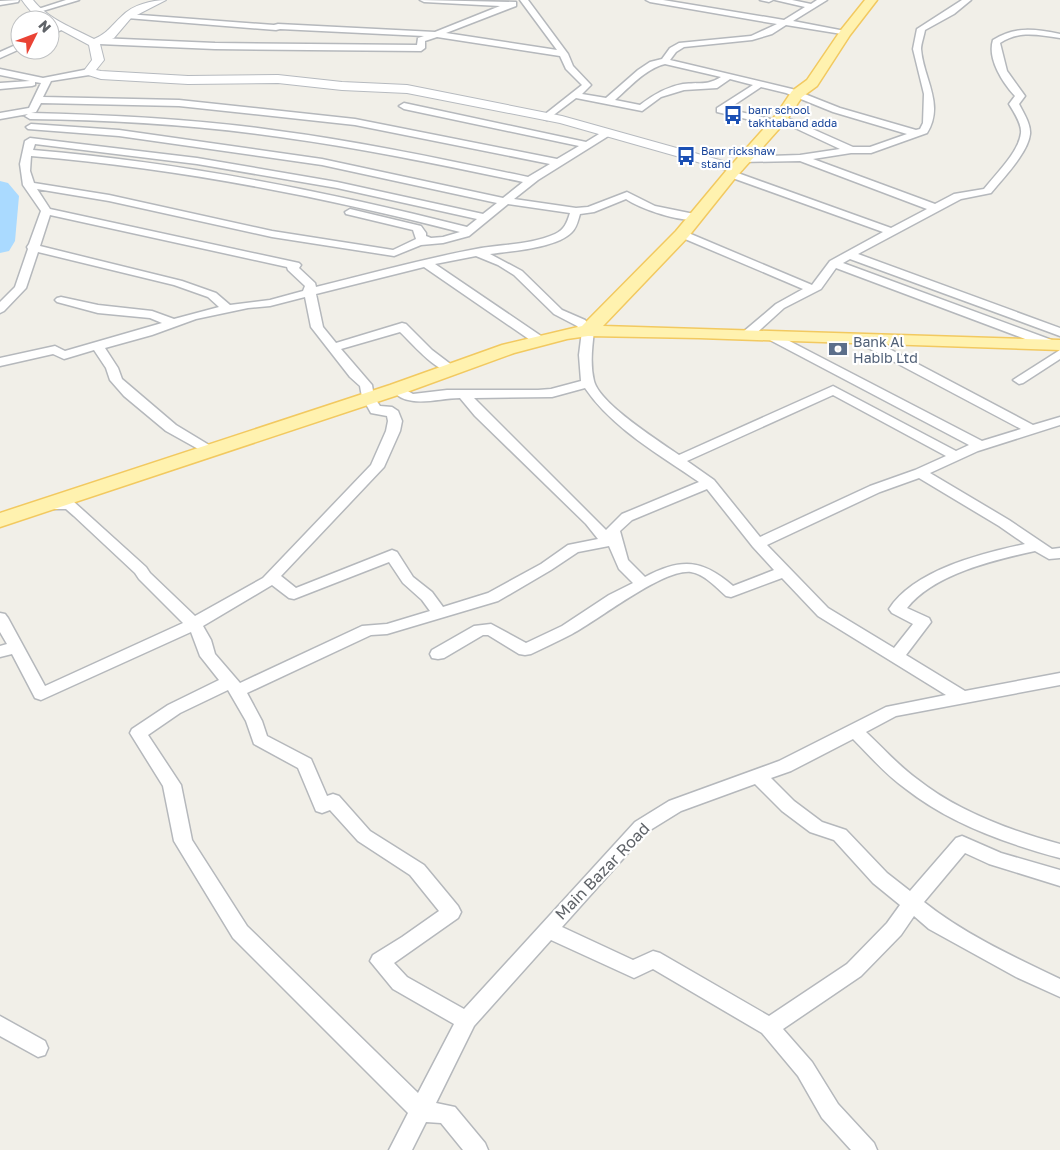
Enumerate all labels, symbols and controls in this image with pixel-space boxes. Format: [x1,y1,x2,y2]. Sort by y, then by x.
north arrow [10,10,60,60]
text: N [35,16,55,36]
place label: banr school takhtaband adda [748,103,837,129]
bus stop icon: banr school takhtaband adda [722,104,744,126]
place label: Banr rickshaw stand [701,144,776,170]
bus stop icon: Banr rickshaw stand [675,145,697,167]
place label: Bank Al Habib Ltd [853,333,918,366]
bank icon: Bank Al Habib Ltd [827,338,849,360]
street label: Main Bazar Road [551,818,653,924]

